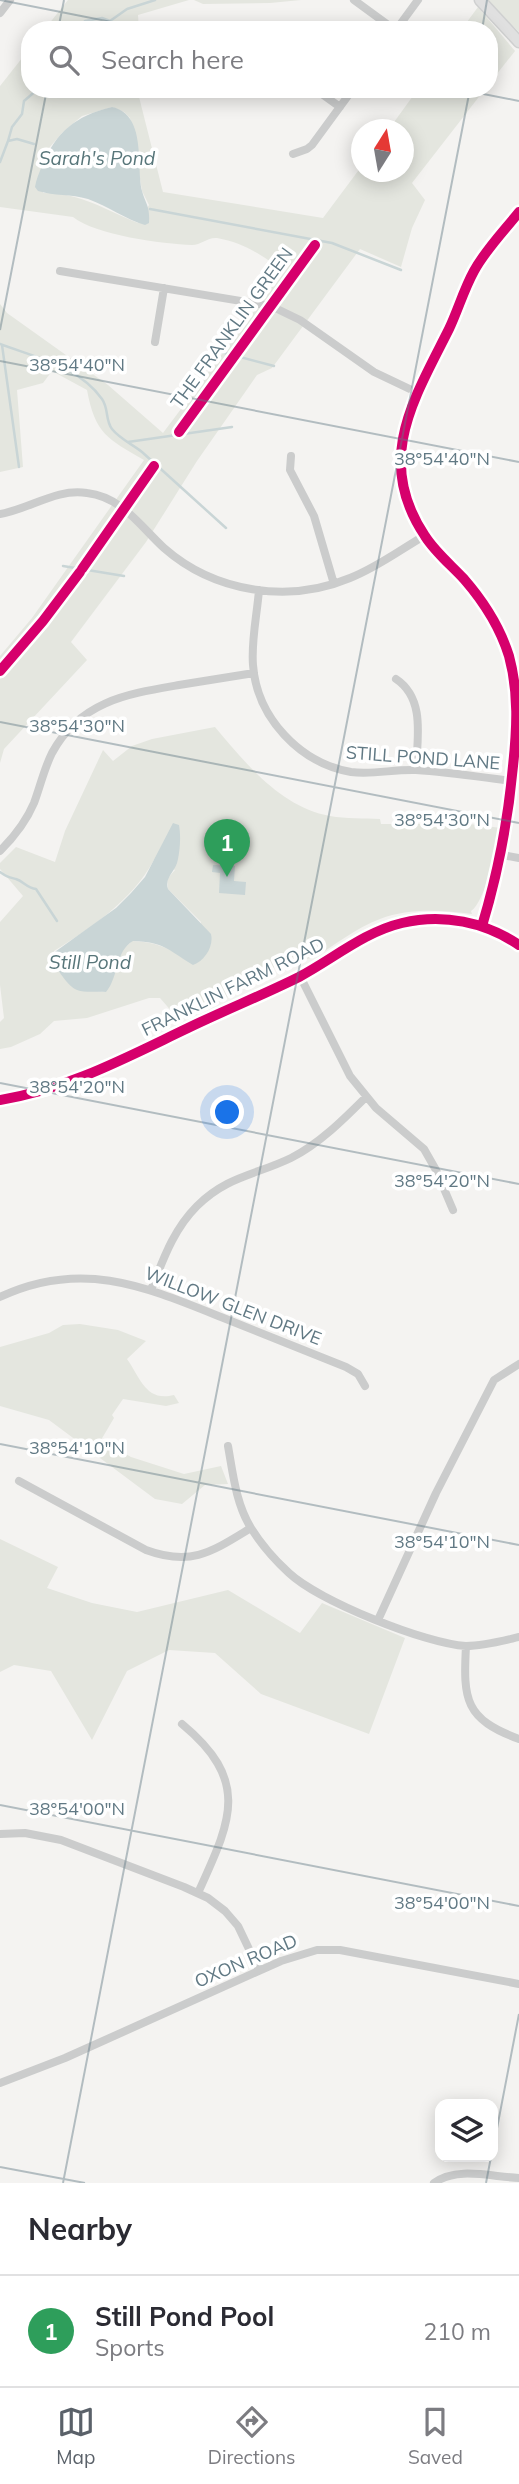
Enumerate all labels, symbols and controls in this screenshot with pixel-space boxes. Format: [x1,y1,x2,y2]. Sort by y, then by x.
search box [21,21,498,98]
icon: search [45,41,83,79]
text: Search here [101,43,244,76]
north arrow [351,119,414,182]
water label: Sarah's Pond [39,146,156,170]
street label: THE FRANKLIN GREEN [165,243,298,413]
text: 38°54'40"N [29,353,125,376]
text: 38°54'40"N [394,447,490,470]
text: 38°54'30"N [29,714,125,737]
street label: STILL POND LANE [345,741,501,774]
text: 38°54'30"N [394,808,490,831]
pin: 1 [204,819,250,877]
street label: FRANKLIN FARM ROAD [138,932,328,1041]
water label: Still Pond [49,950,132,974]
text: 38°54'20"N [29,1075,125,1098]
your location [210,1095,244,1129]
text: 38°54'20"N [394,1169,490,1192]
street label: WILLOW GLEN DRIVE [142,1261,325,1350]
text: 38°54'10"N [29,1436,125,1459]
text: 38°54'10"N [394,1530,490,1553]
text: 38°54'00"N [29,1797,125,1820]
text: 38°54'00"N [394,1891,490,1914]
street label: OXON ROAD [191,1929,301,1993]
map controls [435,2099,498,2162]
button: layers [435,2099,498,2162]
text: Nearby [28,2210,132,2248]
text: Still Pond Pool [95,2300,274,2333]
text: 1 [44,2317,58,2346]
text: 210 m [423,2317,491,2346]
text: Sports [95,2333,165,2362]
tab: Map [56,2403,95,2469]
tab: Directions [208,2403,296,2469]
tab: Saved [408,2403,463,2469]

